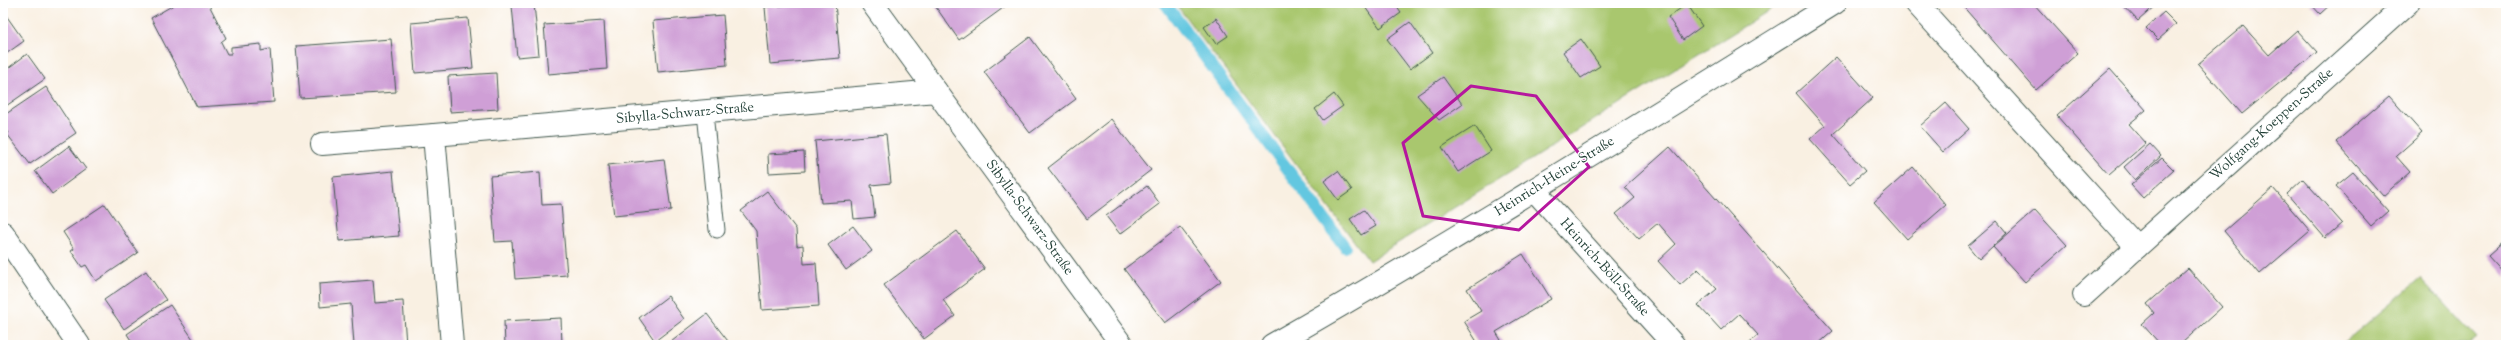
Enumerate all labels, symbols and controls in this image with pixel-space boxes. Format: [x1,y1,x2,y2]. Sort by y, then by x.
street label: Wolfgang-Koeppen-Straße [2206,64,2338,186]
street label: Sibylla-Schwarz-Straße [615,98,755,130]
street label: Heinrich-Heine-Straße [1491,132,1619,222]
street label: Sibylla-Schwarz-Straße [980,156,1078,280]
street label: Heinrich-Böll-Straße [1555,215,1653,321]

